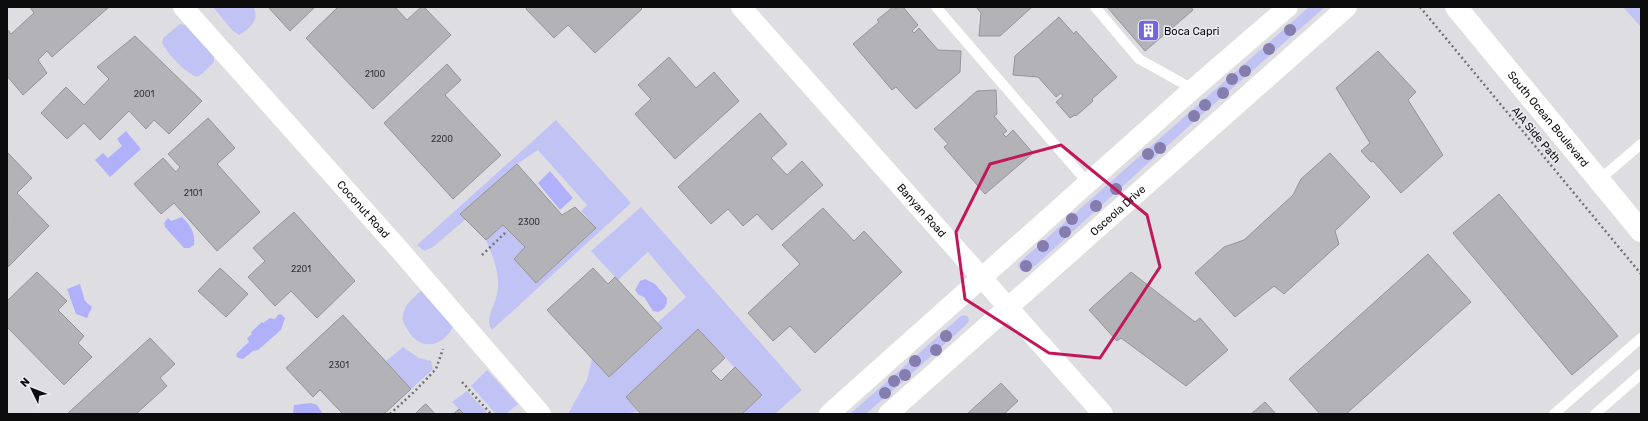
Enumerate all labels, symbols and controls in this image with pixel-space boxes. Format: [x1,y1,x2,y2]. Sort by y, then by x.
building icon: Boca Capri [1135,18,1161,44]
place label: Boca Capri [1164,25,1219,38]
street label: South Ocean Boulevard [1505,68,1592,169]
house number: 2100 [365,69,386,79]
house number: 2001 [134,89,154,99]
street label: AIA Side Path [1509,104,1563,166]
house number: 2200 [431,134,453,144]
street label: Coconut Road [334,178,392,241]
street label: Banyan Road [895,181,949,240]
street label: Osceola Drive [1087,182,1148,238]
house number: 2101 [184,188,202,198]
house number: 2300 [518,217,540,227]
house number: 2201 [291,264,311,274]
house number: 2301 [329,360,349,370]
north arrow [12,369,52,409]
text: N [18,375,33,390]

